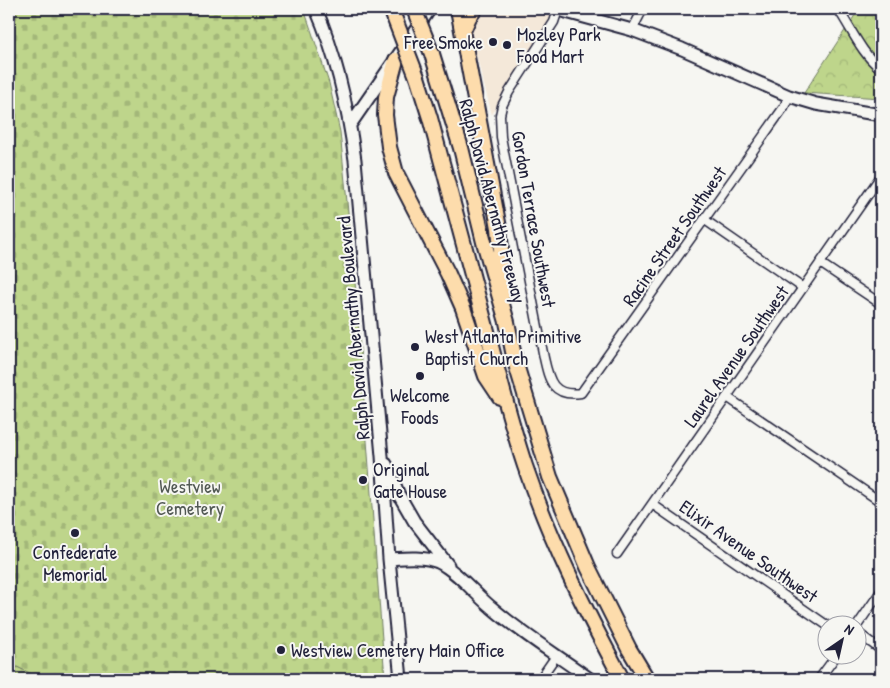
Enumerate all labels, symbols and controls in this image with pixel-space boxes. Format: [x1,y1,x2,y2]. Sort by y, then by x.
place label: Mozley Park Food Mart [516,21,601,69]
place label: Free Smoke [403,29,483,55]
marker: Free Smoke [487,36,499,48]
marker: Mozley Park Food Mart [501,39,513,51]
street label: Ralph David Abernathy Freeway [453,96,533,306]
street label: Gordon Terrace Southwest [506,129,562,310]
street label: Racine Street Southwest [616,160,732,311]
street label: Ralph David Abernathy Boulevard [330,215,376,441]
street label: Laurel Avenue Southwest [677,279,795,432]
place label: West Atlanta Primitive Baptist Church [425,323,582,371]
marker: West Atlanta Primitive Baptist Church [409,341,421,353]
marker: Welcome Foods [414,370,426,382]
place label: Welcome Foods [390,382,450,430]
place label: Original Gate House [373,456,448,504]
park label: Westview Cemetery [156,473,224,521]
marker: Original Gate House [357,474,369,486]
street label: Elixir Avenue Southwest [675,493,824,609]
marker: Confederate Memorial [69,527,81,539]
place label: Confederate Memorial [33,539,118,587]
north arrow [818,616,868,666]
text: N [841,619,858,639]
place label: Westview Cemetery Main Office [291,637,505,663]
marker: Westview Cemetery Main Office [275,644,287,656]

